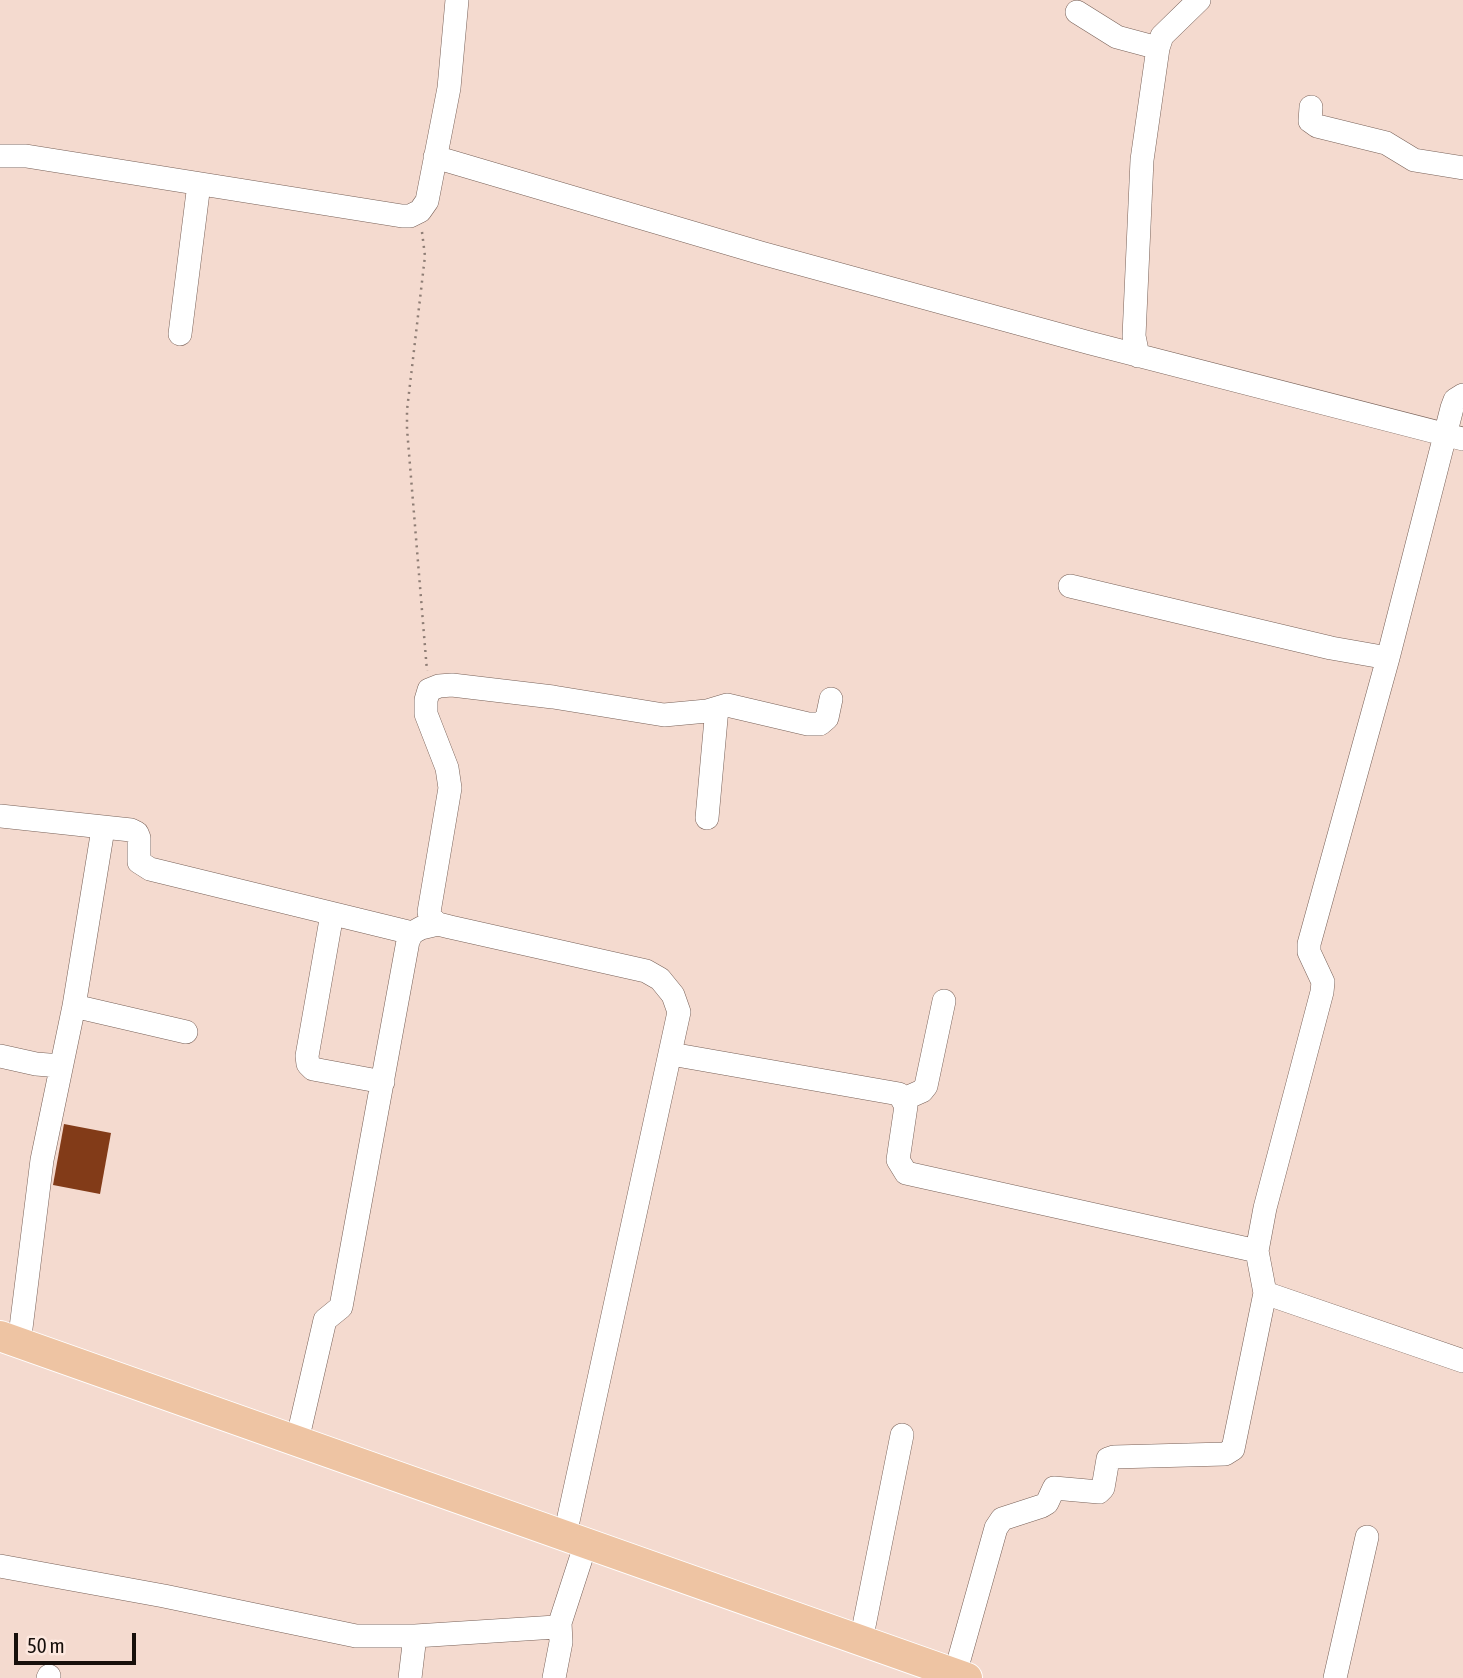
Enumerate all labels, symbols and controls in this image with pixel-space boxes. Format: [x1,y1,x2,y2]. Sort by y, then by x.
scale bar [18,1618,140,1662]
text: 50 m [27,1633,65,1657]

